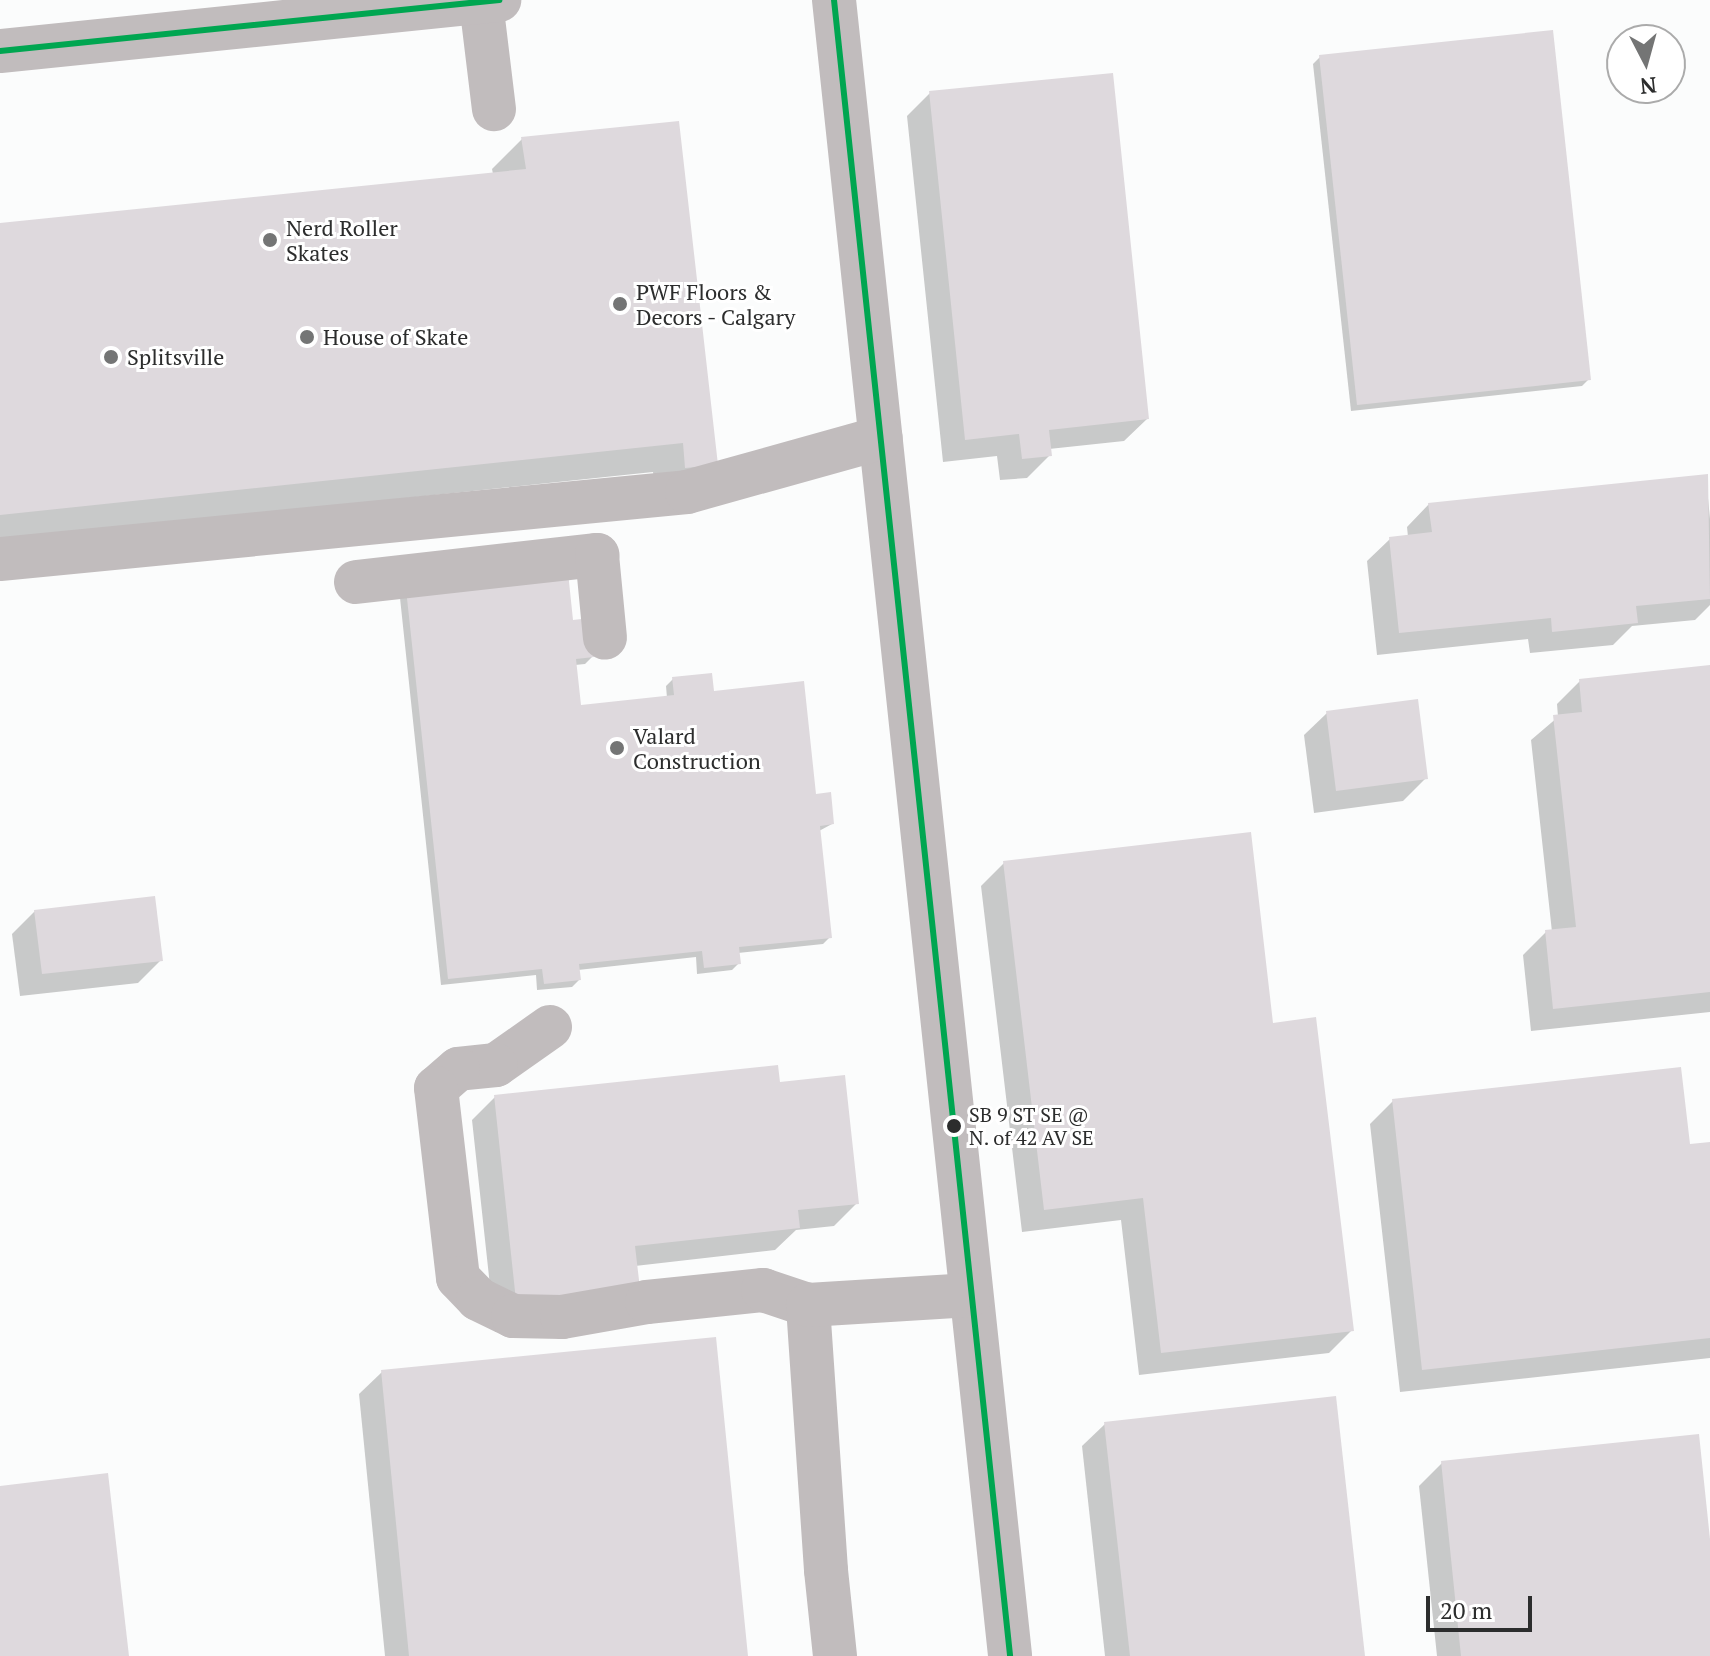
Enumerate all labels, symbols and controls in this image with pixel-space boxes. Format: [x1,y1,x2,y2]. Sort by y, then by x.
north arrow [1606,24,1686,104]
text: N [1639,71,1658,102]
place label: Nerd Roller Skates [286,214,398,266]
marker: Nerd Roller Skates [261,231,279,249]
place label: PWF Floors & Decors - Calgary [636,278,797,330]
marker: PWF Floors & Decors - Calgary [611,295,629,313]
place label: House of Skate [323,324,468,350]
marker: House of Skate [298,328,316,346]
place label: Splitsville [127,344,224,370]
marker: Splitsville [102,348,120,366]
place label: Valard Construction [633,722,761,774]
marker: Valard Construction [608,739,626,757]
place label: SB 9 ST SE @ N. of 42 AV SE [969,1102,1096,1149]
marker: SB 9 ST SE @ N. of 42 AV SE [946,1118,962,1134]
scale bar [1430,1580,1536,1630]
text: 20 m [1440,1594,1492,1626]

